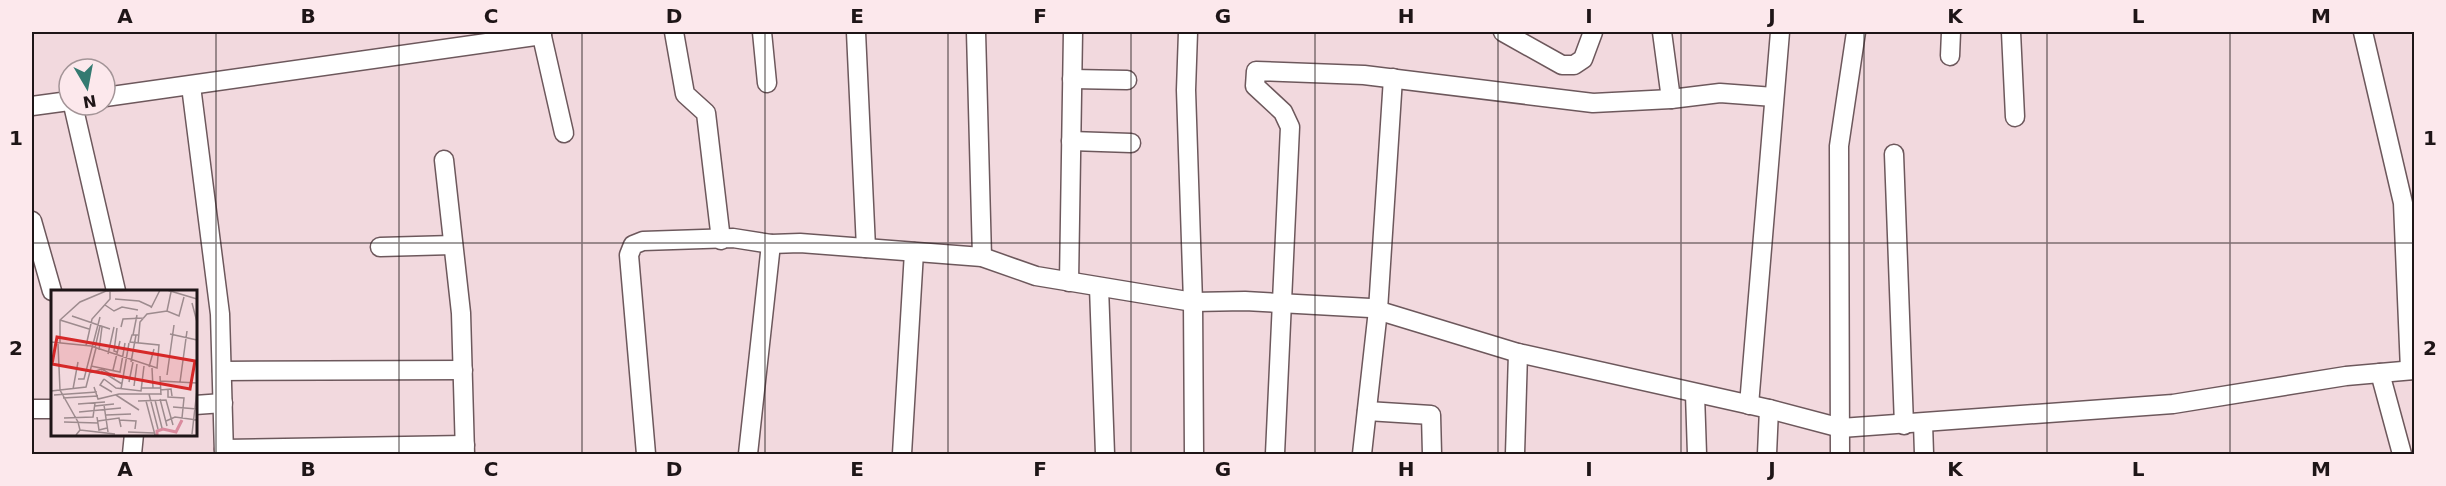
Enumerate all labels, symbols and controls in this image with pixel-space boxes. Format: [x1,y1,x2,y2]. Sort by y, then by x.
text: A [117,4,133,28]
text: B [300,4,316,28]
text: C [484,4,498,28]
text: D [666,4,682,28]
text: E [850,4,864,28]
text: F [1033,4,1047,28]
text: G [1215,4,1231,28]
text: H [1398,4,1414,28]
text: I [1585,4,1593,28]
text: J [1766,4,1776,28]
text: K [1947,4,1964,28]
text: L [2132,4,2145,28]
text: M [2311,4,2331,28]
north arrow [57,57,117,117]
text: N [81,91,98,112]
text: 1 [9,126,23,150]
text: 1 [2423,126,2437,150]
inset map [51,290,196,435]
text: 2 [9,336,23,360]
text: 2 [2423,336,2437,360]
text: A [117,457,133,481]
text: B [300,457,316,481]
text: C [484,457,498,481]
text: D [666,457,682,481]
text: E [850,457,864,481]
text: F [1033,457,1047,481]
text: G [1215,457,1231,481]
text: H [1398,457,1414,481]
text: I [1585,457,1593,481]
text: J [1766,457,1776,481]
text: K [1947,457,1964,481]
text: L [2132,457,2145,481]
text: M [2311,457,2331,481]

